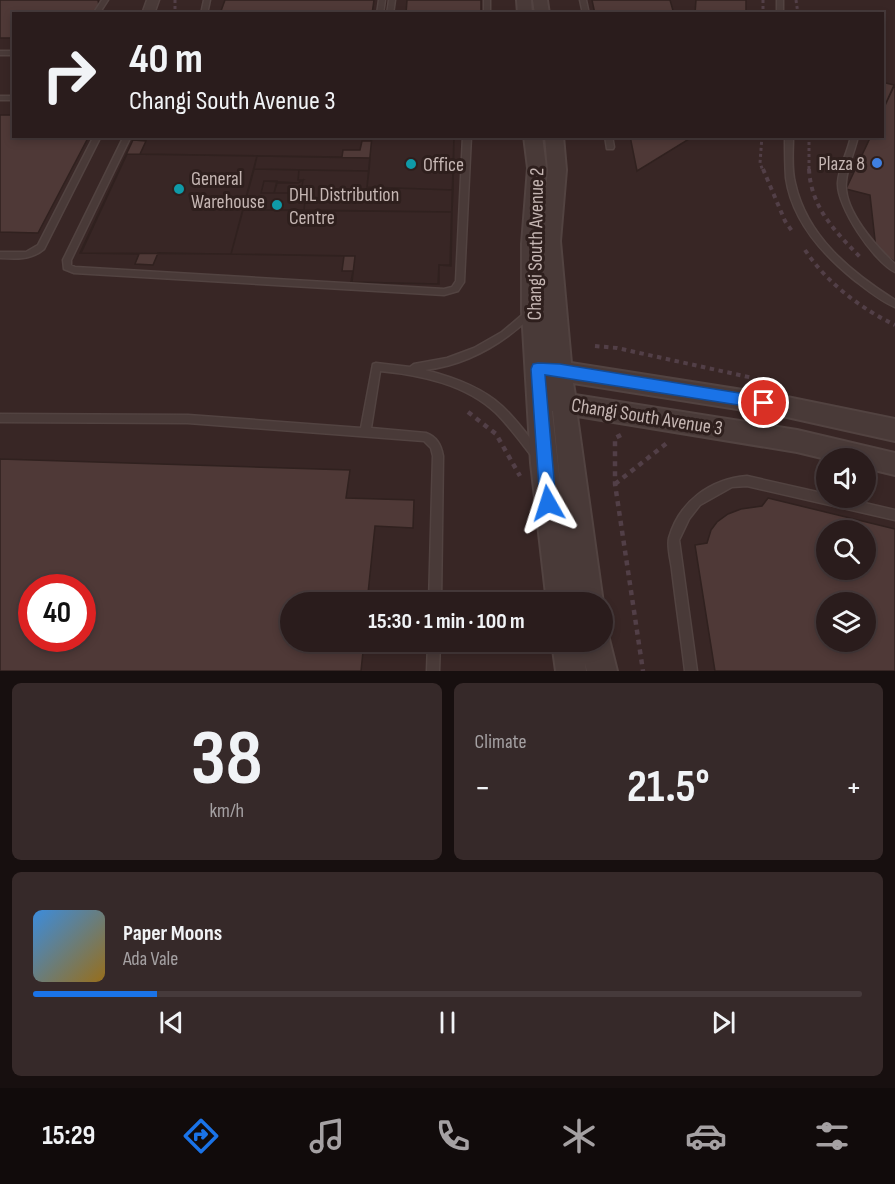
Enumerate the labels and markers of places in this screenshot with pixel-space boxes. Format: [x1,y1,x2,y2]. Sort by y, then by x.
place label: Plaza 8 [818,152,865,176]
place label: Office [423,153,464,177]
marker: Plaza 8 [870,156,884,170]
marker: Office [404,157,418,171]
place label: General Warehouse [191,167,265,214]
marker: General Warehouse [172,182,186,196]
place label: DHL Distribution Centre [289,183,399,230]
marker: DHL Distribution Centre [270,198,284,212]
pin [738,377,789,428]

